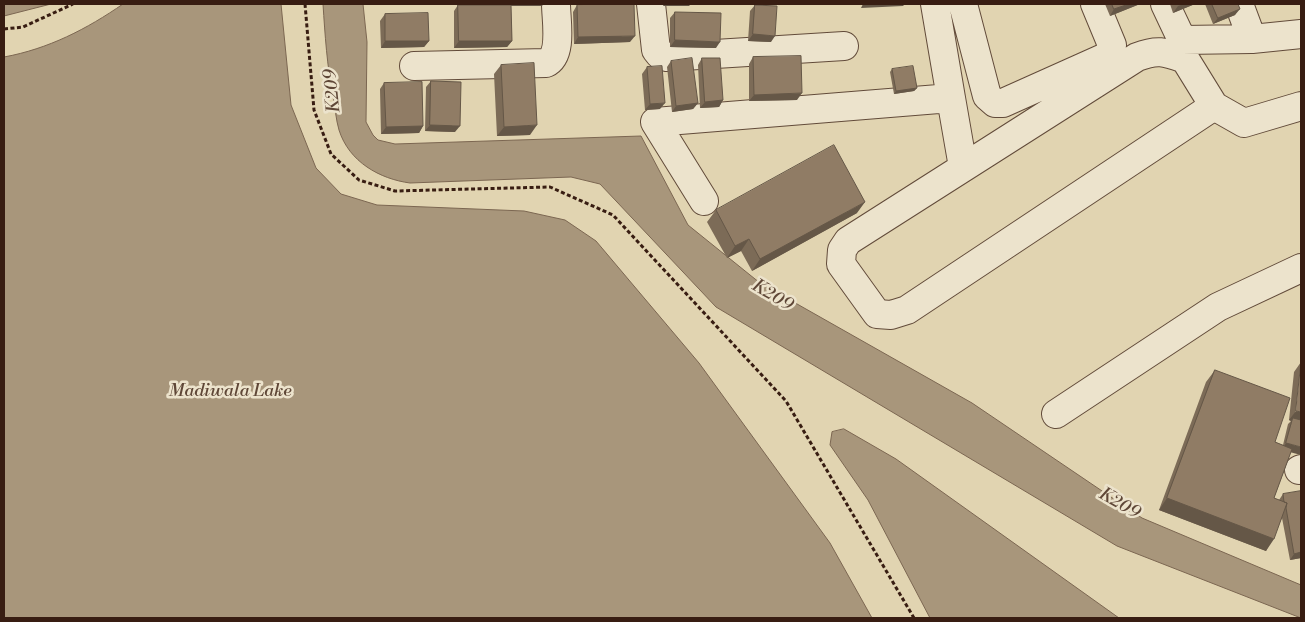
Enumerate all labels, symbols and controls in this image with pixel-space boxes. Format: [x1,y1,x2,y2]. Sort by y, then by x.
water label: K209 [320,68,346,114]
water label: K209 [747,275,797,317]
water label: Madiwala Lake [168,381,292,403]
water label: K209 [1094,484,1144,524]

